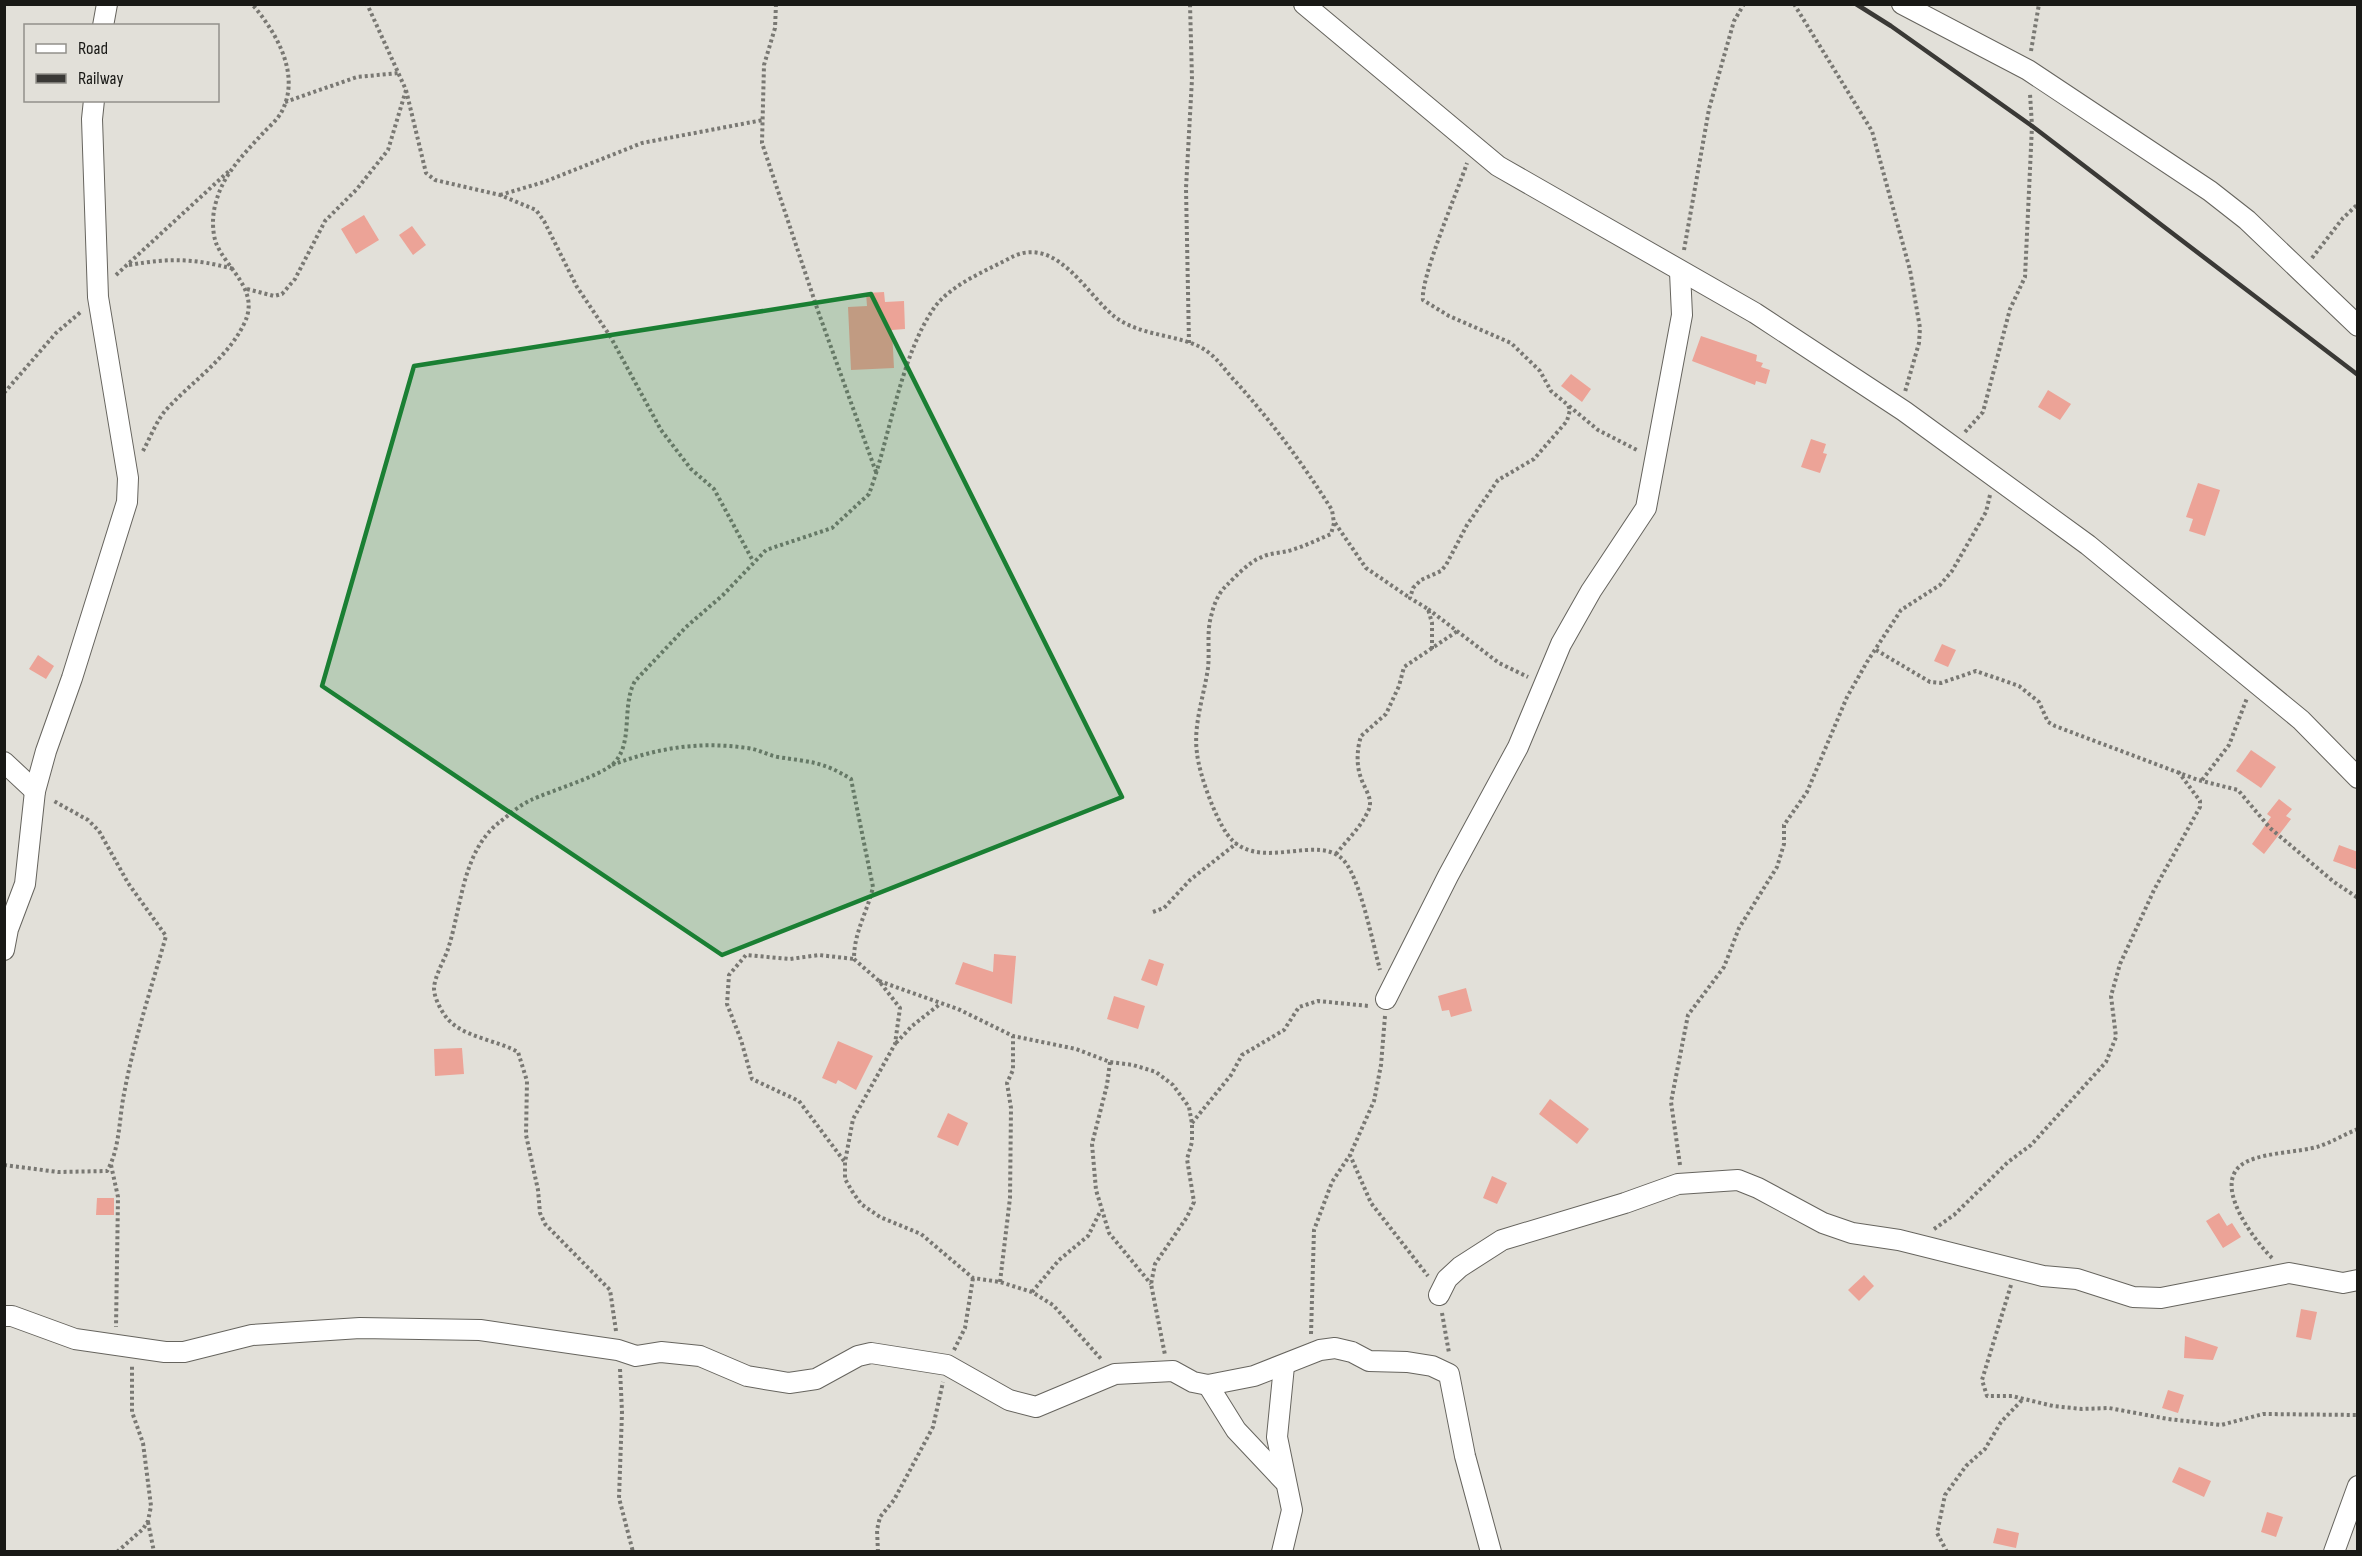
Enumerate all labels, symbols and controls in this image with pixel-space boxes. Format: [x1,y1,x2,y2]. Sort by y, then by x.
legend [24,24,219,102]
text: Road [78,38,108,59]
text: Railway [78,68,123,89]

